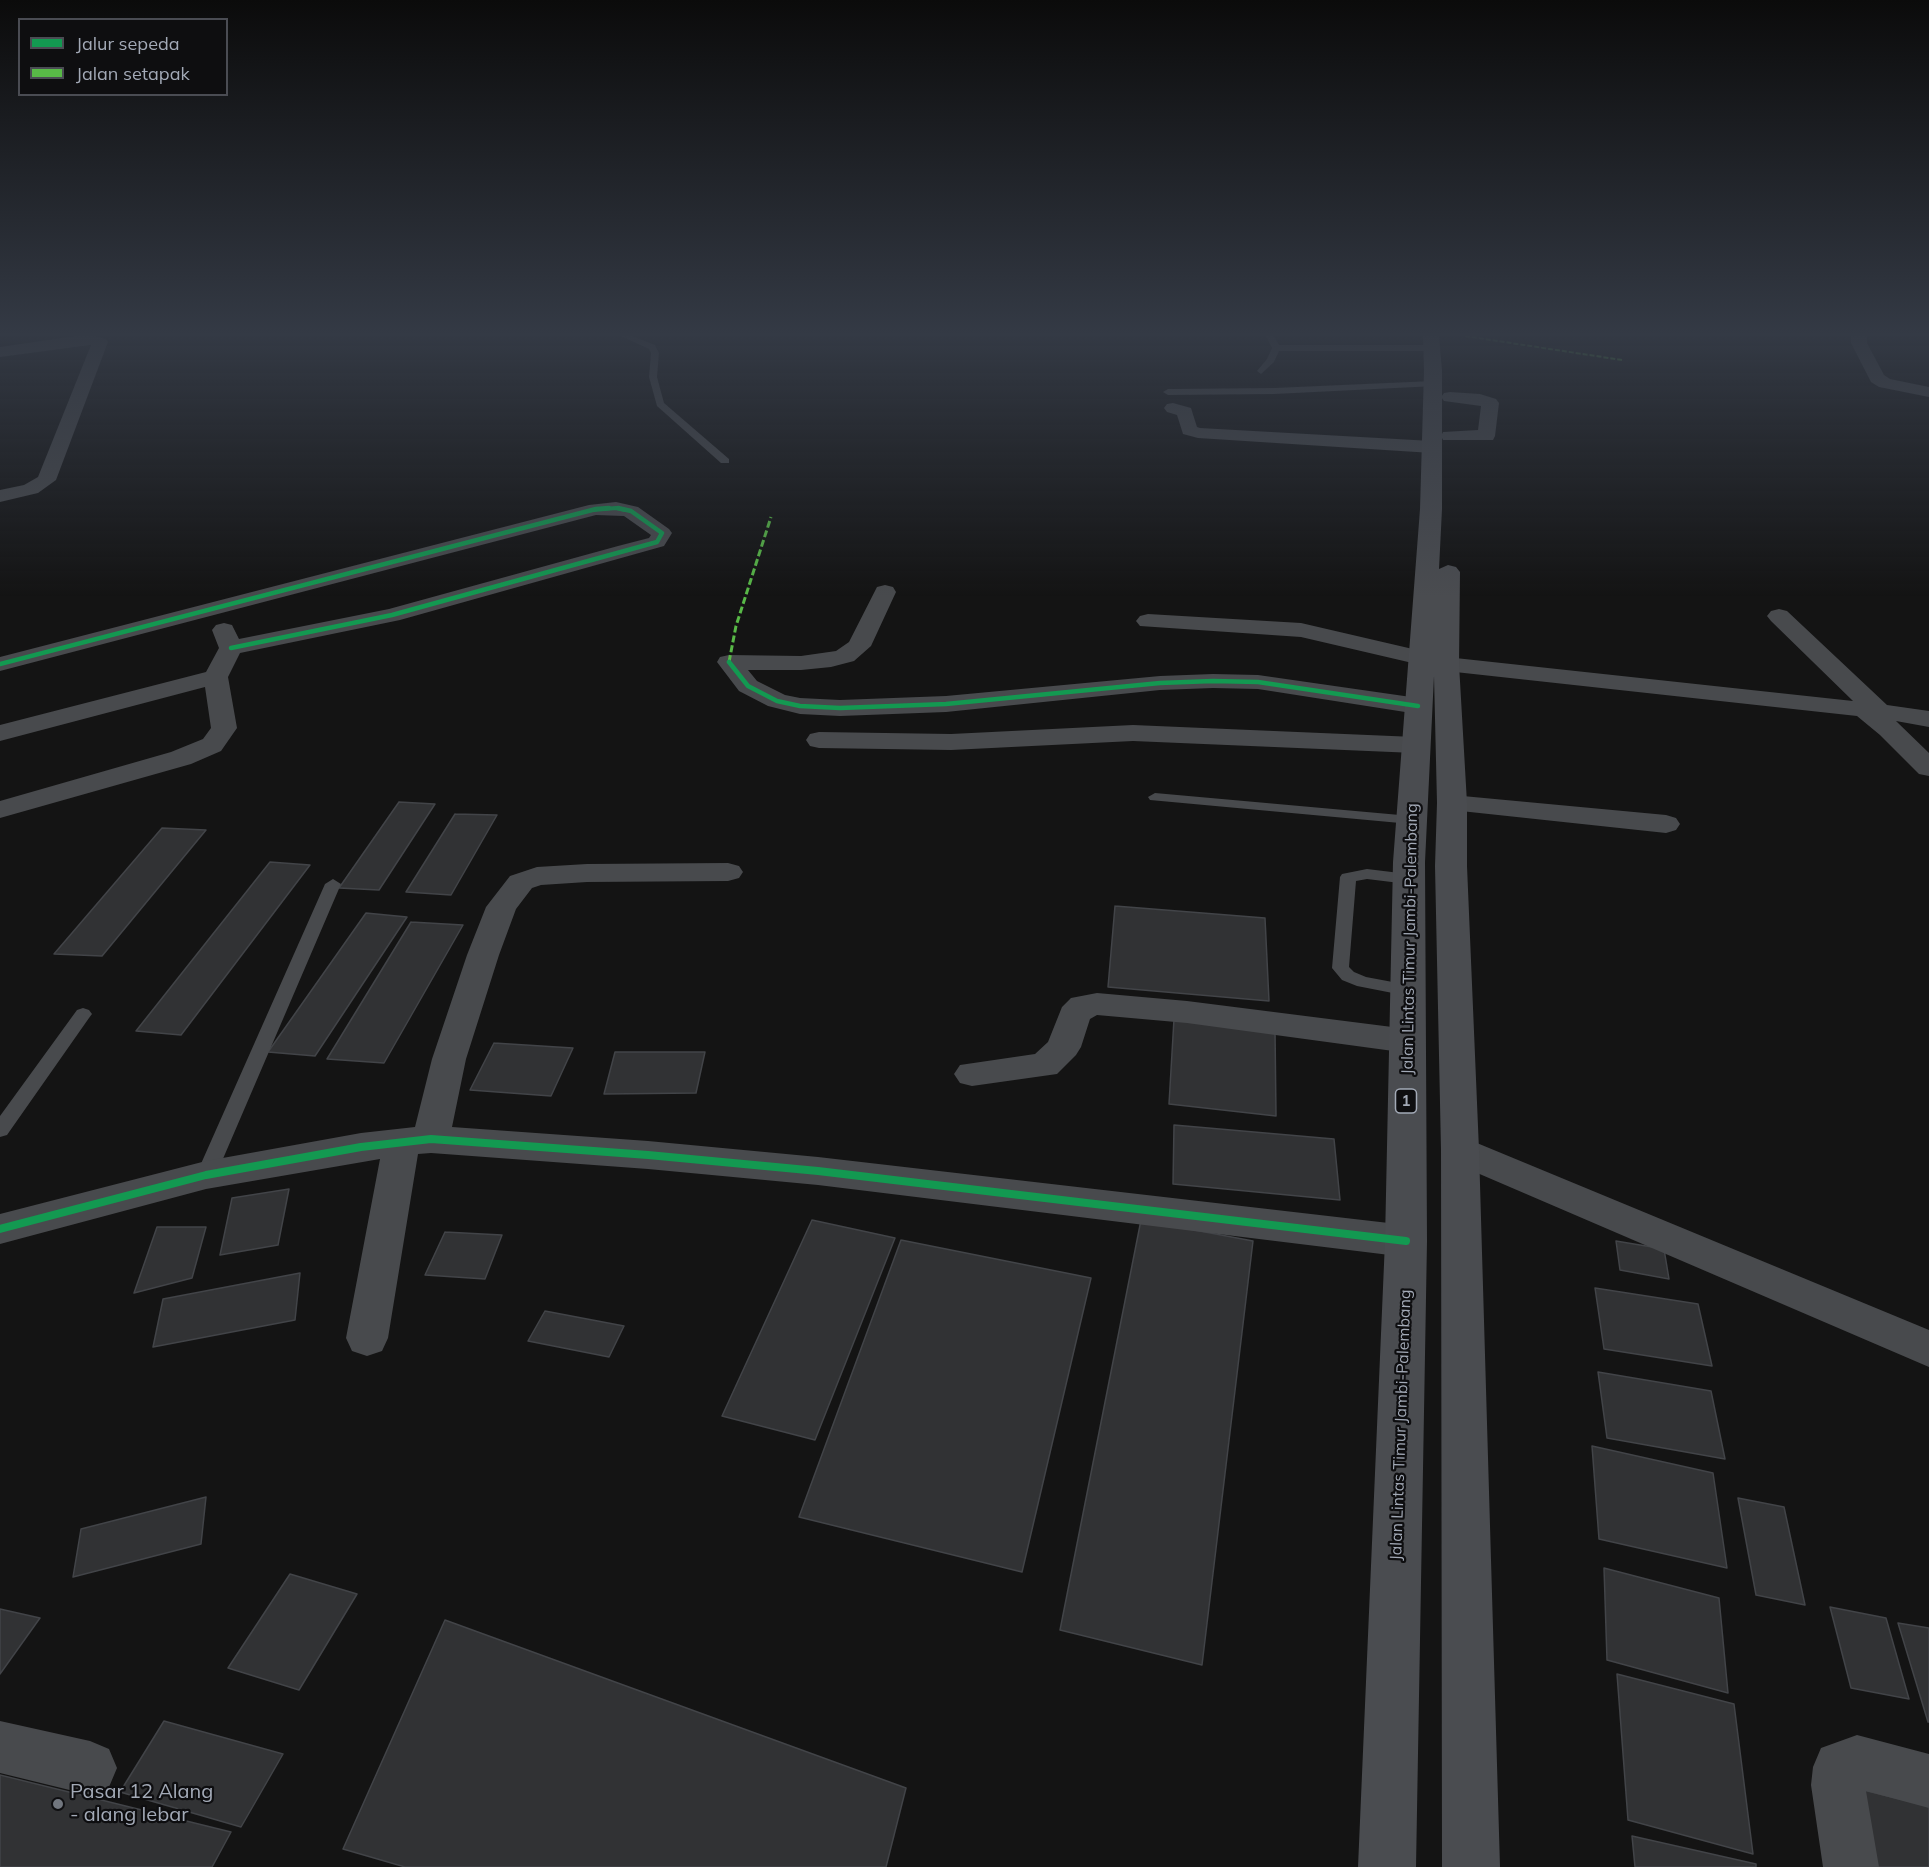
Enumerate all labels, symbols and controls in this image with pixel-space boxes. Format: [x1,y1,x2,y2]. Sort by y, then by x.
legend [18,18,228,96]
text: Jalur sepeda [76,32,180,55]
text: Jalan setapak [76,62,190,85]
street label: Jalan Lintas Timur Jambi-Palembang [1398,803,1422,1075]
road number: 1 [1396,1089,1416,1113]
street label: Jalan Lintas Timur Jambi-Palembang [1387,1289,1415,1561]
place label: Pasar 12 Alang - alang lebar [70,1780,213,1827]
marker: Pasar 12 Alang - alang lebar [51,1797,65,1811]

